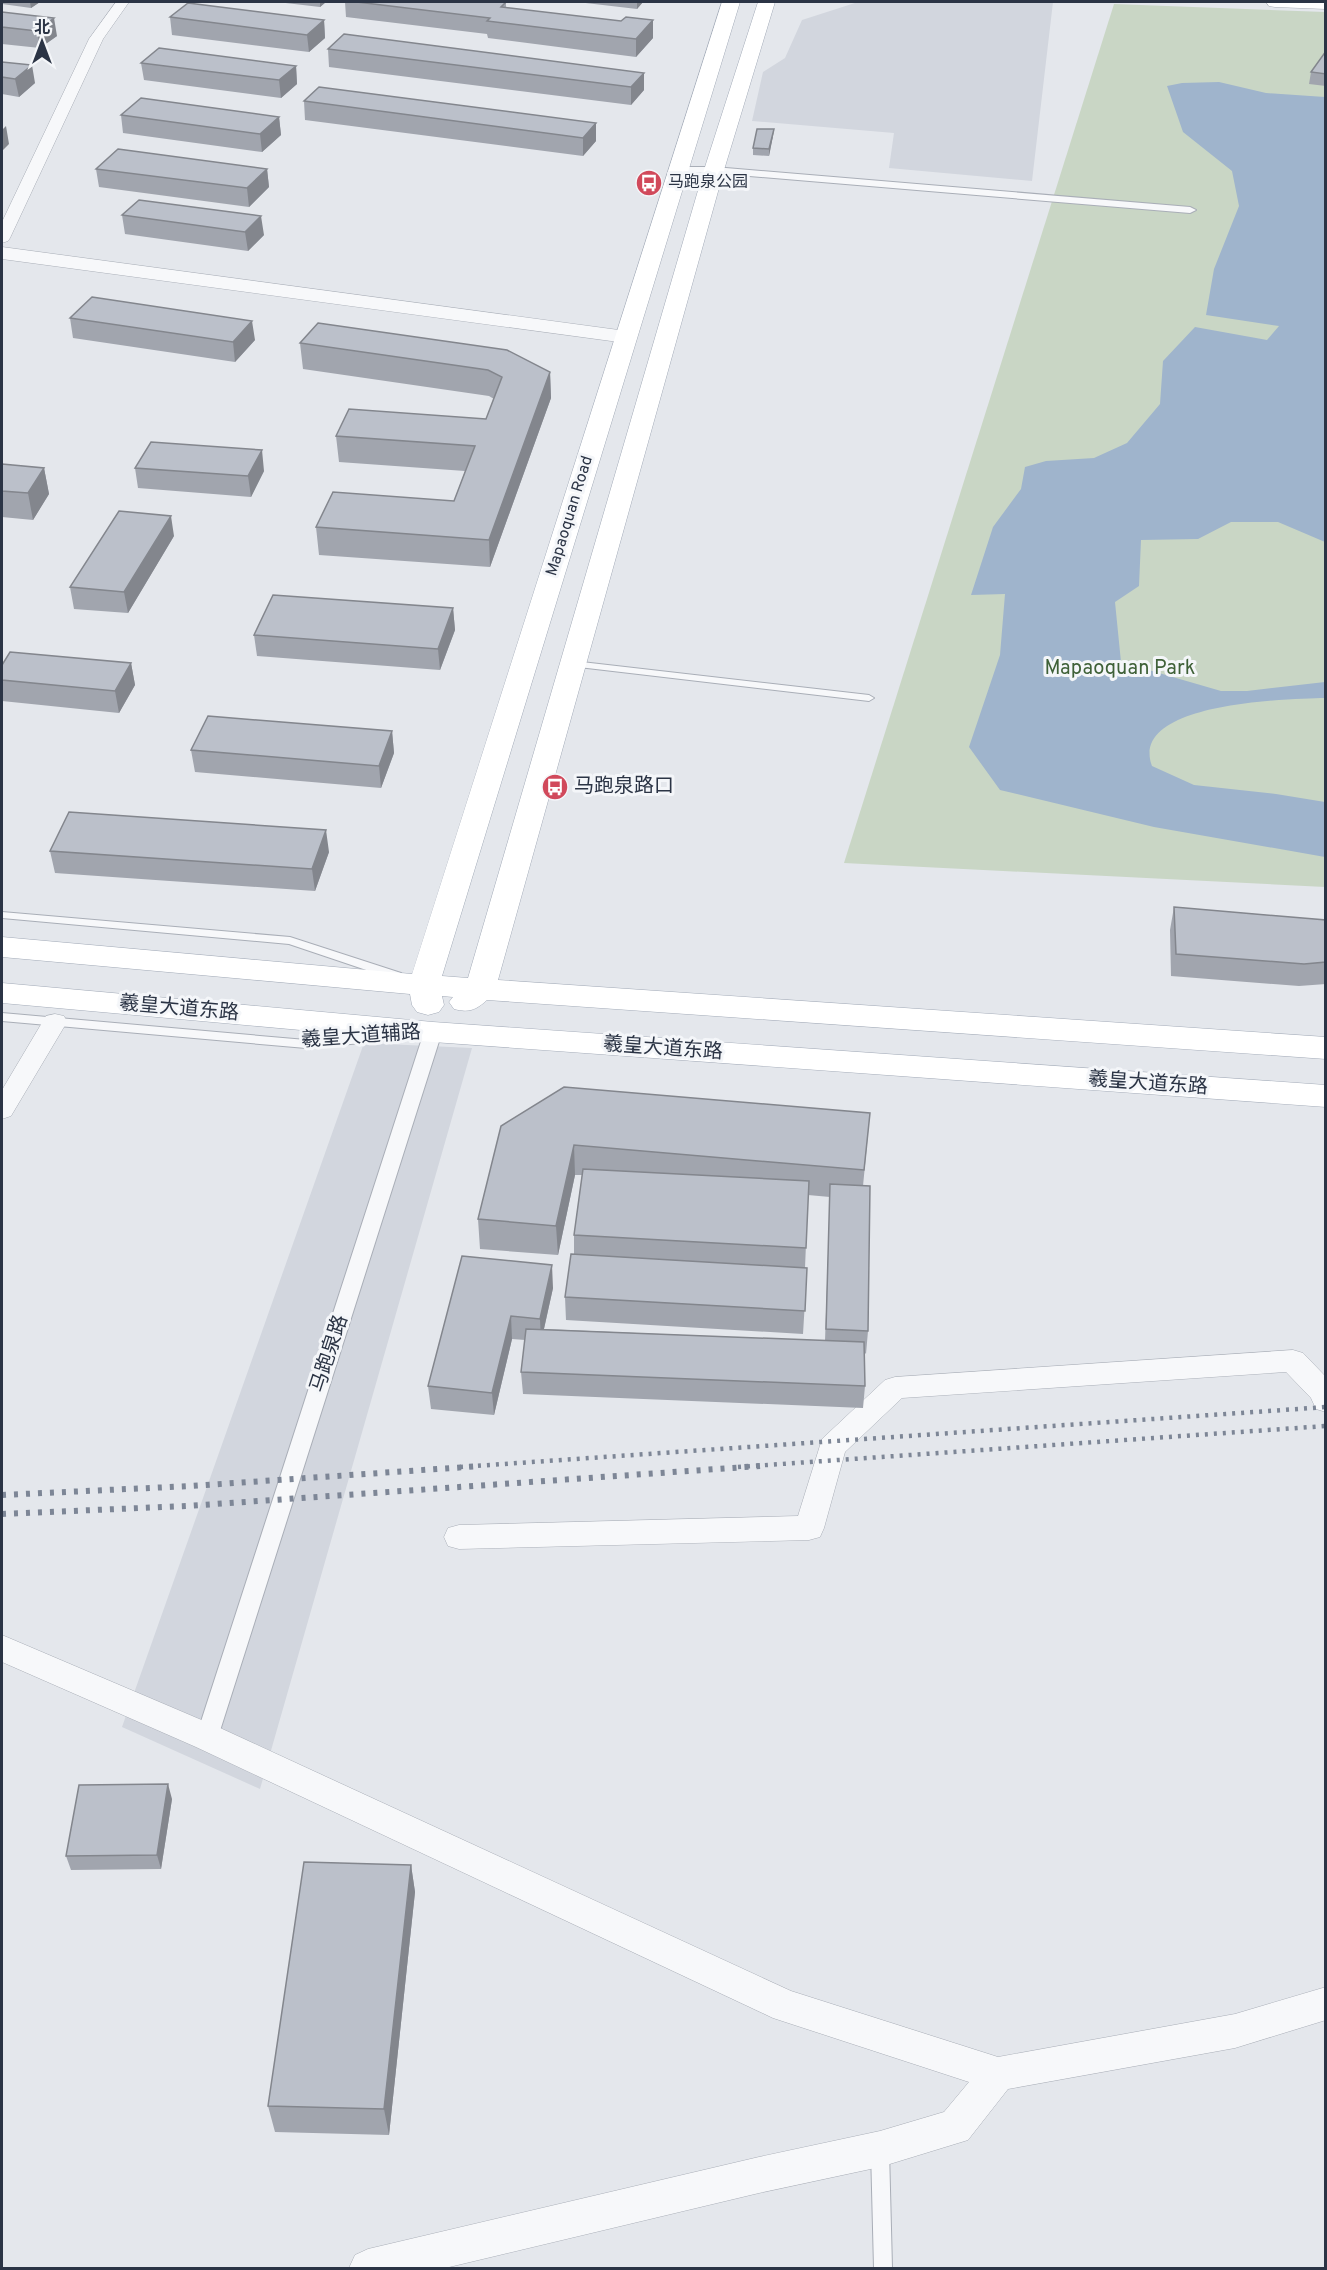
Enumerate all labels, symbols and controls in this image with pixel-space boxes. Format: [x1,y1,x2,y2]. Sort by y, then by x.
north arrow [12,12,72,72]
text: 北 [34,19,50,39]
bus stop icon: 马跑泉公园 [634,168,664,198]
place label: 马跑泉公园 [668,173,748,193]
street label: Mapaoquan Road [542,453,598,579]
park label: Mapaoquan Park [1045,656,1195,682]
bus stop icon: 马跑泉路口 [540,772,570,802]
place label: 马跑泉路口 [574,774,674,800]
street label: 羲皇大道东路 [118,991,240,1027]
street label: 羲皇大道辅路 [300,1020,422,1054]
street label: 羲皇大道东路 [602,1032,724,1066]
street label: 羲皇大道东路 [1087,1067,1209,1101]
street label: 马跑泉路 [305,1312,355,1396]

